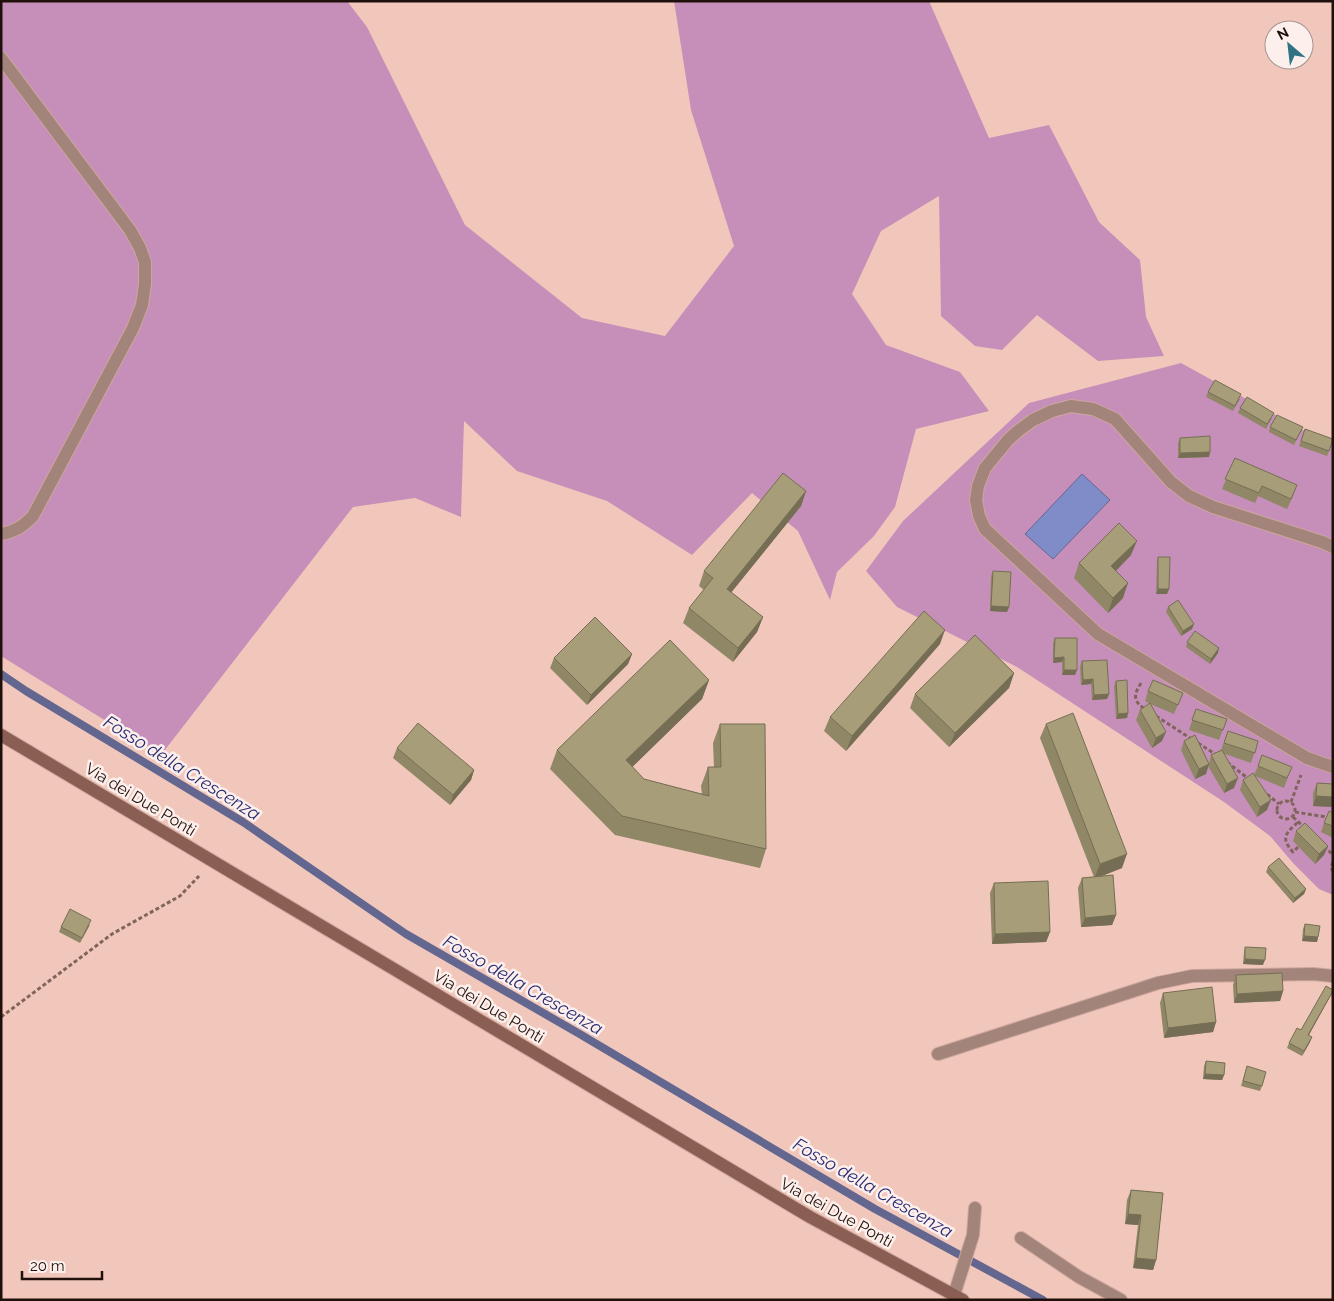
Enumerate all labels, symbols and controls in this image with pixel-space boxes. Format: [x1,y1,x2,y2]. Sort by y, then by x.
north arrow [1264,20,1314,70]
text: N [1274,24,1291,43]
water label: Fosso della Crescenza [100,711,265,824]
street label: Via dei Due Ponti [82,759,200,840]
water label: Fosso della Crescenza [440,930,607,1039]
street label: Via dei Due Ponti [430,966,548,1047]
water label: Fosso della Crescenza [790,1133,957,1242]
street label: Via dei Due Ponti [777,1174,896,1251]
scale bar [22,1248,102,1280]
text: 20 m [30,1257,65,1275]

